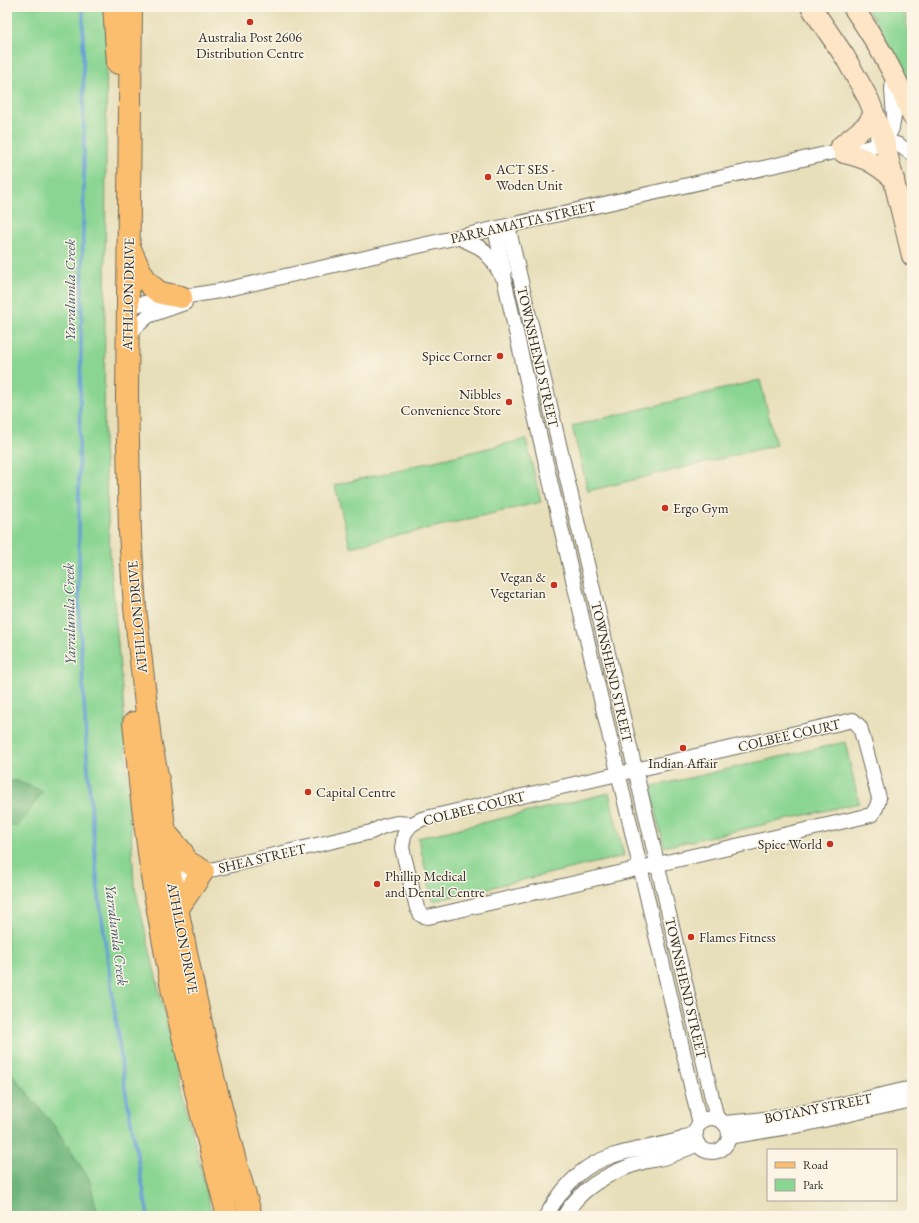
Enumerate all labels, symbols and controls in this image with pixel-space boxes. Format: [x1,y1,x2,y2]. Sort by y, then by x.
marker: Australia Post 2606 Distribution Centre [245,17,255,27]
place label: Australia Post 2606 Distribution Centre [196,28,304,62]
place label: ACT SES - Woden Unit [495,160,563,194]
marker: ACT SES - Woden Unit [483,172,493,182]
street label: PARRAMATTA STREET [449,196,598,247]
street label: ATHLLON DRIVE [118,237,138,351]
water label: Yarralumla Creek [60,239,79,341]
street label: TOWNSHEND STREET [513,285,563,430]
place label: Spice Corner [422,347,492,365]
marker: Spice Corner [495,351,505,361]
place label: Nibbles Convenience Store [401,385,502,419]
marker: Nibbles Convenience Store [504,397,514,407]
place label: Ergo Gym [673,499,729,517]
marker: Ergo Gym [660,503,670,513]
street label: ATHLLON DRIVE [123,560,151,675]
water label: Yarralumla Creek [59,563,79,665]
place label: Vegan & Vegetarian [490,568,547,602]
marker: Vegan & Vegetarian [549,580,559,590]
street label: TOWNSHEND STREET [587,600,637,745]
street label: COLBEE COURT [736,714,843,756]
marker: Indian Affair [678,743,688,753]
place label: Indian Affair [648,754,718,772]
place label: Capital Centre [316,783,396,801]
street label: COLBEE COURT [421,786,527,829]
marker: Capital Centre [303,787,313,797]
place label: Spice World [758,835,823,853]
street label: SHEA STREET [216,839,308,877]
marker: Spice World [825,839,835,849]
place label: Phillip Medical and Dental Centre [385,867,485,901]
marker: Phillip Medical and Dental Centre [372,879,382,889]
street label: ATHLLON DRIVE [163,880,203,995]
water label: Yarralumla Creek [101,883,133,987]
street label: TOWNSHEND STREET [661,916,711,1061]
place label: Flames Fitness [699,928,776,946]
marker: Flames Fitness [686,932,696,942]
street label: BOTANY STREET [763,1089,874,1127]
legend [767,1149,897,1201]
text: Road [803,1157,829,1173]
text: Park [803,1177,824,1193]

